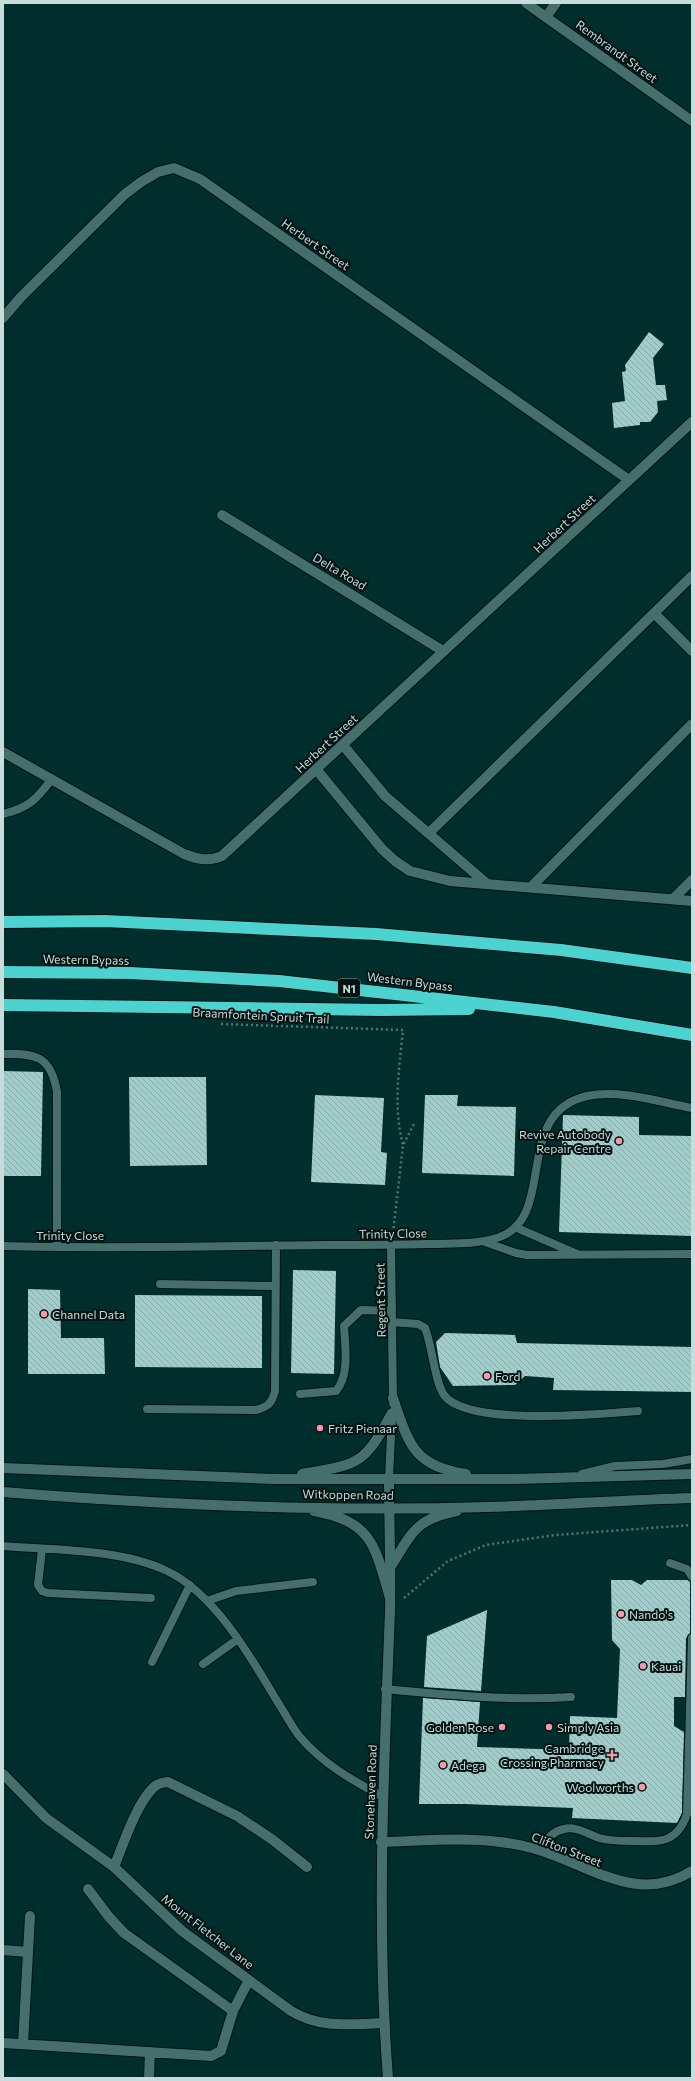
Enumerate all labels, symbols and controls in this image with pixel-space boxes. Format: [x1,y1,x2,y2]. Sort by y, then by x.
street label: Rembrandt Street [573,17,661,85]
street label: Herbert Street [279,215,353,273]
street label: Herbert Street [530,491,598,555]
street label: Delta Road [311,550,369,592]
street label: Herbert Street [292,711,360,775]
street label: Western Bypass [43,951,129,967]
street label: Western Bypass [366,969,454,993]
road number: N1 [338,979,360,997]
street label: Braamfontein Spruit Trail [192,1004,330,1026]
place label: Revive Autobody Repair Centre [519,1127,611,1155]
marker: Revive Autobody Repair Centre [614,1136,624,1146]
street label: Trinity Close [359,1225,427,1241]
street label: Trinity Close [36,1228,104,1242]
street label: Regent Street [372,1262,388,1337]
place label: Channel Data [52,1307,125,1321]
marker: Channel Data [39,1309,49,1319]
place label: Ford [495,1369,520,1383]
marker: Ford [482,1371,492,1381]
place label: Fritz Pienaar [328,1421,397,1435]
marker: Fritz Pienaar [315,1423,325,1433]
street label: Witkoppen Road [302,1486,394,1502]
place label: Nando's [629,1607,673,1621]
marker: Nando's [616,1609,626,1619]
place label: Kauai [651,1659,681,1673]
marker: Kauai [638,1661,648,1671]
place label: Golden Rose [426,1720,494,1734]
place label: Simply Asia [557,1720,619,1734]
marker: Golden Rose [497,1722,507,1732]
marker: Simply Asia [544,1722,554,1732]
place label: Cambridge Crossing Pharmacy [500,1741,604,1769]
street label: Stonehaven Road [361,1744,379,1840]
marker: Cambridge Crossing Pharmacy [607,1750,617,1760]
place label: Adega [451,1758,485,1772]
marker: Adega [438,1760,448,1770]
place label: Woolworths [567,1780,634,1794]
marker: Woolworths [637,1782,647,1792]
street label: Clifton Street [530,1829,604,1869]
street label: Mount Fletcher Lane [159,1891,257,1971]

